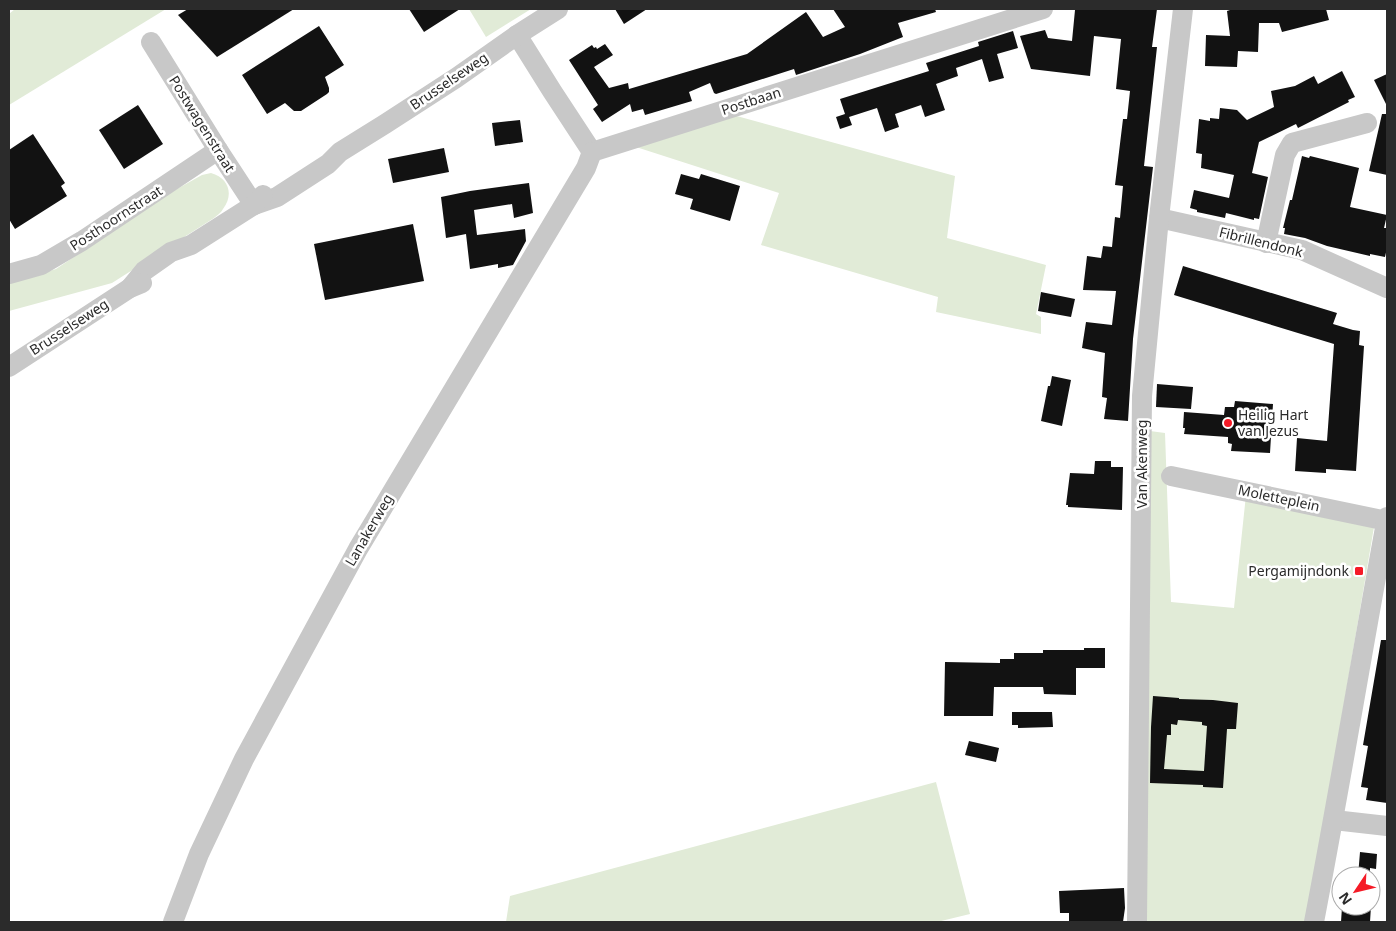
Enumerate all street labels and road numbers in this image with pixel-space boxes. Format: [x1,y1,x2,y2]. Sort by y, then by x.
street label: Brusselseweg [406,47,491,114]
street label: Postwagenstraat [165,72,240,176]
street label: Postbaan [719,82,783,119]
street label: Posthoornstraat [66,181,166,255]
street label: Fibrillendonk [1217,222,1306,261]
street label: Brusselseweg [26,294,112,359]
street label: Van Akenweg [1132,420,1151,508]
street label: Moletteplein [1237,480,1322,515]
street label: Lanakerweg [340,490,397,569]

